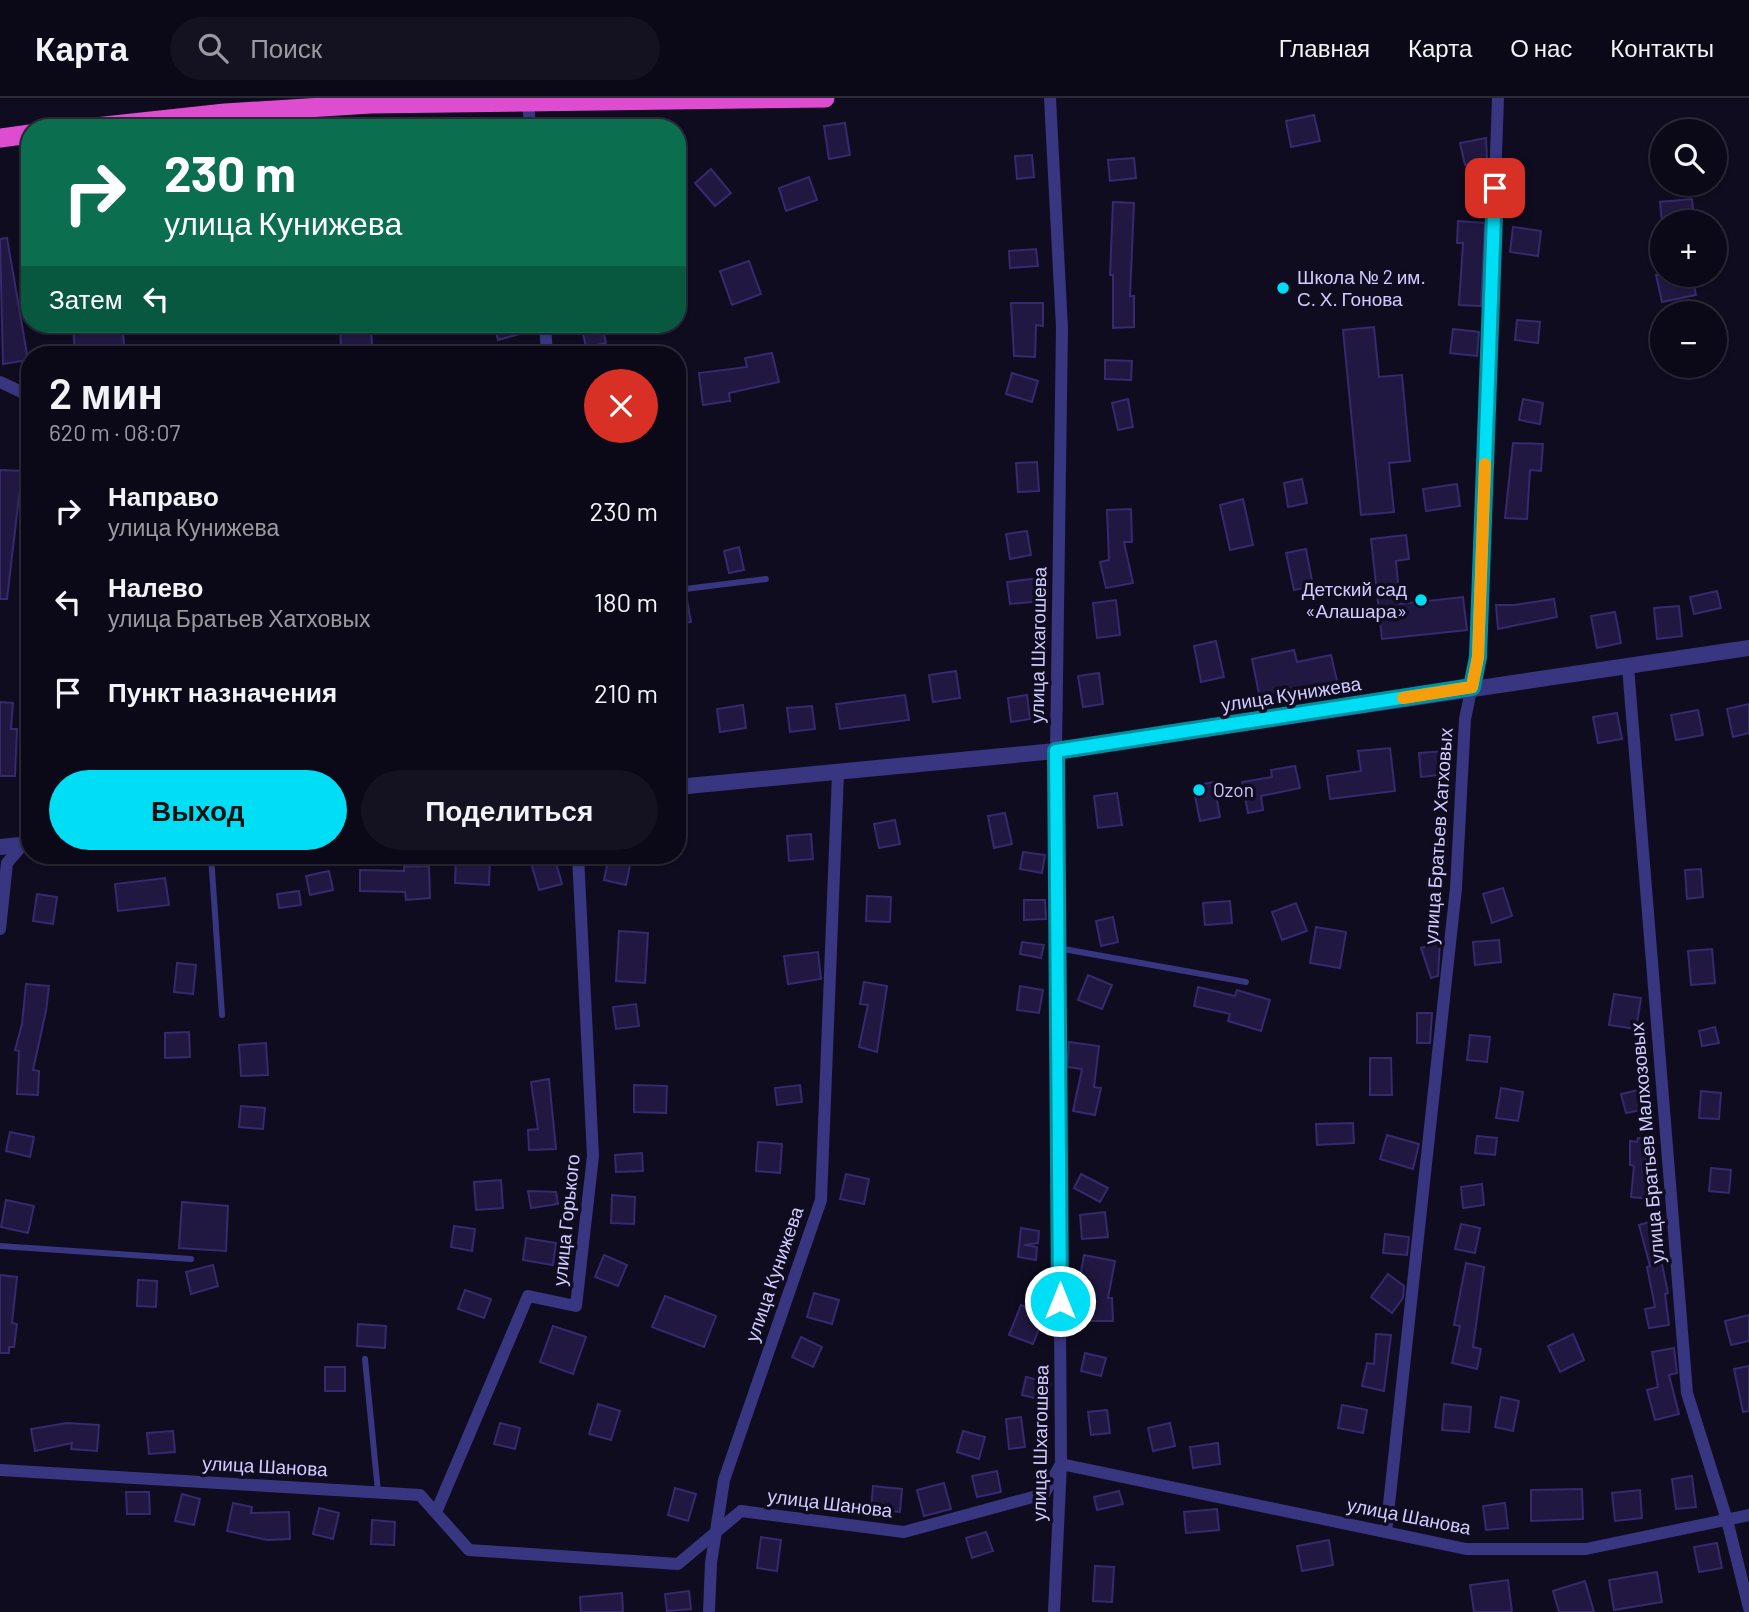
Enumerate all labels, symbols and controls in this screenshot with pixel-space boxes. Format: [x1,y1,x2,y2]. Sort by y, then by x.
search box [170,17,660,80]
text: Карта [35,28,128,68]
icon: search [194,29,232,67]
text: Поиск [250,32,322,63]
text: Главная [1279,33,1370,62]
text: Карта [1408,33,1472,62]
text: О нас [1510,33,1572,62]
text: Контакты [1610,33,1714,62]
map controls [1650,119,1727,378]
button: search [1650,119,1727,196]
text: 230 m [164,143,296,202]
icon: right [49,147,140,238]
pin [1465,158,1525,218]
icon: arrive [1476,169,1514,207]
text: улица Кунижева [164,203,402,241]
button: + [1650,210,1727,287]
place label: Школа № 2 им. С. Х. Гонова [1297,265,1426,310]
icon: left [137,280,175,318]
marker: Школа № 2 им. С. Х. Гонова [1275,280,1291,296]
text: Затем [49,283,123,314]
button: − [1650,301,1727,378]
text: 2 мин [49,367,163,417]
button: close [584,369,658,443]
text: 620 m · 08:07 [49,418,180,446]
text: Направо [108,480,219,511]
icon: right [49,492,87,530]
text: 230 m [589,495,658,526]
text: улица Кунижева [108,513,279,541]
street label: улица Шхагошева [1025,566,1050,724]
text: Налево [108,571,203,602]
place label: Детский сад «Алашара» [1302,577,1407,622]
icon: left [49,583,87,621]
text: 180 m [594,586,658,617]
marker: Детский сад «Алашара» [1413,592,1429,608]
text: улица Братьев Хатховых [108,604,371,632]
street label: улица Кунижева [1219,671,1363,716]
icon: arrive [49,674,87,712]
text: Пункт назначения [108,676,337,707]
text: 210 m [594,677,658,708]
street label: улица Братьев Хатховых [1418,726,1457,945]
button: Выход [49,770,347,850]
button: Поделиться [361,770,658,850]
place label: Ozon [1213,778,1254,801]
marker: Ozon [1191,782,1207,798]
street label: улица Братьев Малхозовых [1624,1021,1669,1265]
street label: улица Горького [547,1153,584,1287]
street label: улица Кунижева [740,1203,808,1344]
position arrow [1023,1264,1097,1338]
street label: улица Шхагошева [1027,1364,1052,1522]
street label: улица Шанова [202,1451,329,1480]
street label: улица Шанова [766,1483,894,1522]
street label: улица Шанова [1345,1492,1473,1539]

